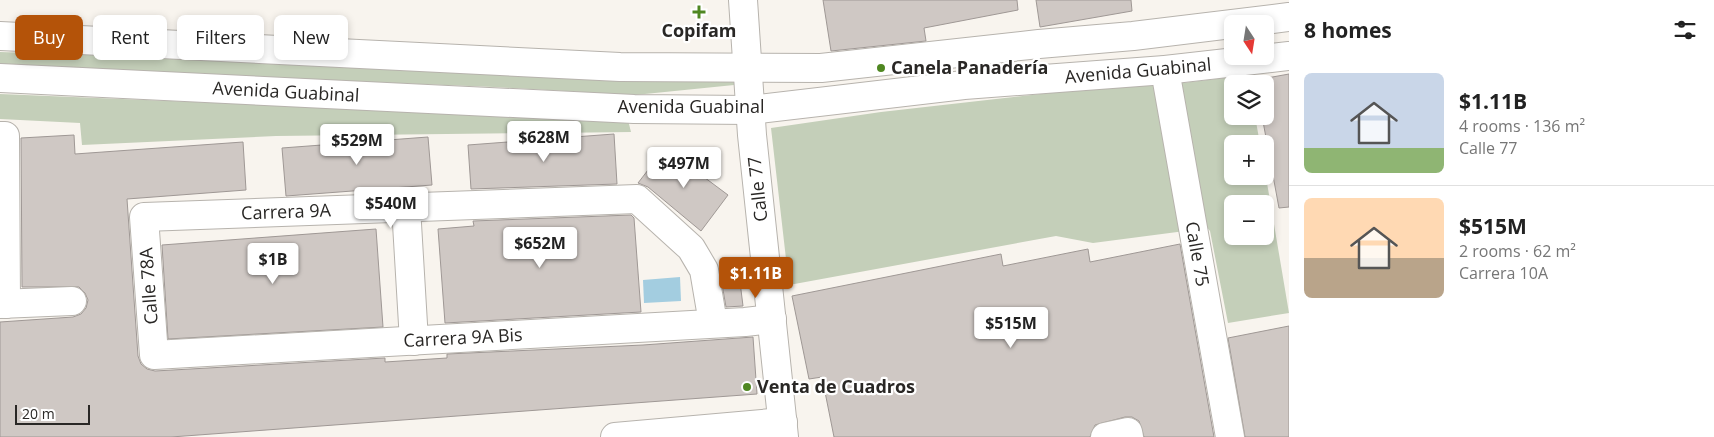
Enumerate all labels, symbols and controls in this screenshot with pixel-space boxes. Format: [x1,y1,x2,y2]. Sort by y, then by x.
marker: Copifam [693,6,705,18]
chip: Buy [15,15,83,60]
chip: Rent [93,15,167,60]
chip: Filters [177,15,264,60]
chip: New [274,15,348,60]
north arrow [1224,15,1274,65]
map controls [1224,15,1274,245]
text: 8 homes [1304,16,1392,44]
icon: filters [1671,16,1699,44]
place label: Copifam [661,18,737,42]
street label: Avenida Guabinal [1064,52,1212,88]
place label: Canela Panadería [891,55,1048,79]
marker: Canela Panadería [875,62,887,74]
street label: Avenida Guabinal [212,75,360,107]
button: layers [1224,75,1274,125]
text: $1.11B [1459,87,1527,115]
icon: home [1344,93,1404,153]
street label: Avenida Guabinal [617,94,765,118]
text: 4 rooms · 136 m² [1459,115,1585,137]
pin: $628M [509,120,579,163]
pin: $529M [322,124,392,166]
text: $628M [518,126,570,148]
text: $529M [331,129,383,151]
button: + [1224,135,1274,185]
text: Calle 77 [1459,137,1517,159]
pin: $497M [649,146,719,189]
text: $497M [658,152,710,174]
street label: Calle 77 [742,155,772,223]
pin: $540M [356,186,426,229]
text: $540M [365,192,417,214]
button: − [1224,195,1274,245]
street label: Carrera 9A [241,197,332,225]
text: $515M [1459,212,1527,240]
icon: home [1344,218,1404,278]
street label: Calle 75 [1180,219,1216,288]
pin: $652M [505,226,575,269]
text: $652M [514,232,566,254]
text: 2 rooms · 62 m² [1459,240,1576,262]
pin: $1B [249,242,297,285]
street label: Calle 78A [133,246,163,325]
text: $1B [258,248,288,270]
pin: $1.11B [715,256,797,299]
text: $1.11B [730,262,782,284]
text: Carrera 10A [1459,262,1548,284]
pin: $515M [976,306,1046,349]
text: $515M [985,312,1037,334]
street label: Carrera 9A Bis [403,322,523,352]
place label: Venta de Cuadros [757,374,915,398]
marker: Venta de Cuadros [741,381,753,393]
scale bar [15,402,90,425]
text: 20 m [22,404,55,423]

